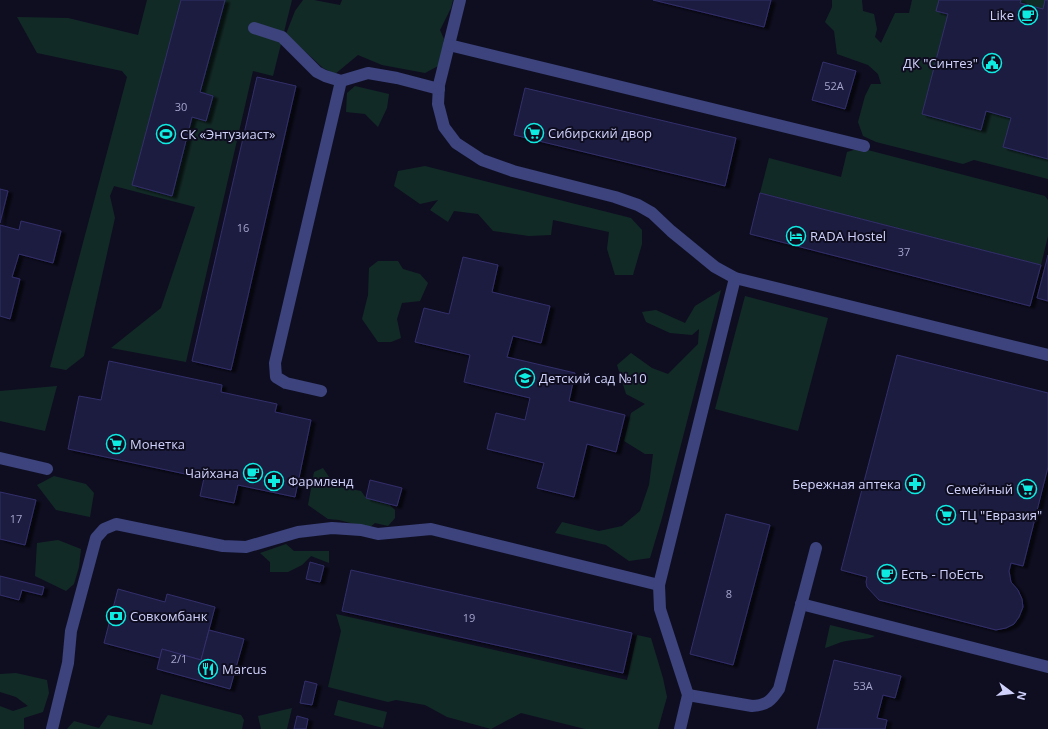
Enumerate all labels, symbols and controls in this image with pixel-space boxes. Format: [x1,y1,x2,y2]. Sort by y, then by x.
cafe icon: Like [1017,4,1039,26]
place label: Like [990,6,1014,24]
public building icon: ДК "Синтез" [981,52,1003,74]
place label: ДК "Синтез" [903,54,978,72]
house number: 52А [824,78,844,93]
house number: 30 [175,99,187,114]
supermarket icon: Сибирский двор [523,122,545,144]
sports icon: СК «Энтузиаст» [155,123,177,145]
place label: Сибирский двор [548,124,652,142]
place label: СК «Энтузиаст» [180,125,276,143]
house number: 16 [237,220,249,235]
hotel icon: RADA Hostel [785,225,807,247]
place label: RADA Hostel [810,227,886,245]
house number: 37 [898,244,910,259]
school or university icon: Детский сад №10 [514,367,536,389]
place label: Детский сад №10 [539,369,647,387]
supermarket icon: Монетка [105,433,127,455]
place label: Монетка [130,435,185,453]
cafe icon: Чайхана [242,462,264,484]
place label: Чайхана [185,464,239,482]
pharmacy icon: Фармленд [263,470,285,492]
place label: Фармленд [288,472,354,490]
pharmacy icon: Бережная аптека [904,473,926,495]
place label: Бережная аптека [792,475,901,493]
supermarket icon: Семейный [1016,478,1038,500]
place label: Семейный [946,480,1013,498]
supermarket icon: ТЦ "Евразия" [935,504,957,526]
place label: ТЦ "Евразия" [960,506,1042,524]
house number: 17 [10,511,22,526]
cafe icon: Есть - ПоЕсть [876,563,898,585]
place label: Есть - ПоЕсть [901,565,984,583]
house number: 8 [726,586,732,601]
bank icon: Совкомбанк [105,605,127,627]
place label: Совкомбанк [130,607,208,625]
house number: 19 [463,610,475,625]
house number: 2/1 [171,651,187,666]
restaurant icon: Marcus [197,658,219,680]
place label: Marcus [222,660,267,678]
north arrow [992,673,1032,713]
house number: 53А [853,678,873,693]
text: N [1014,689,1031,702]

